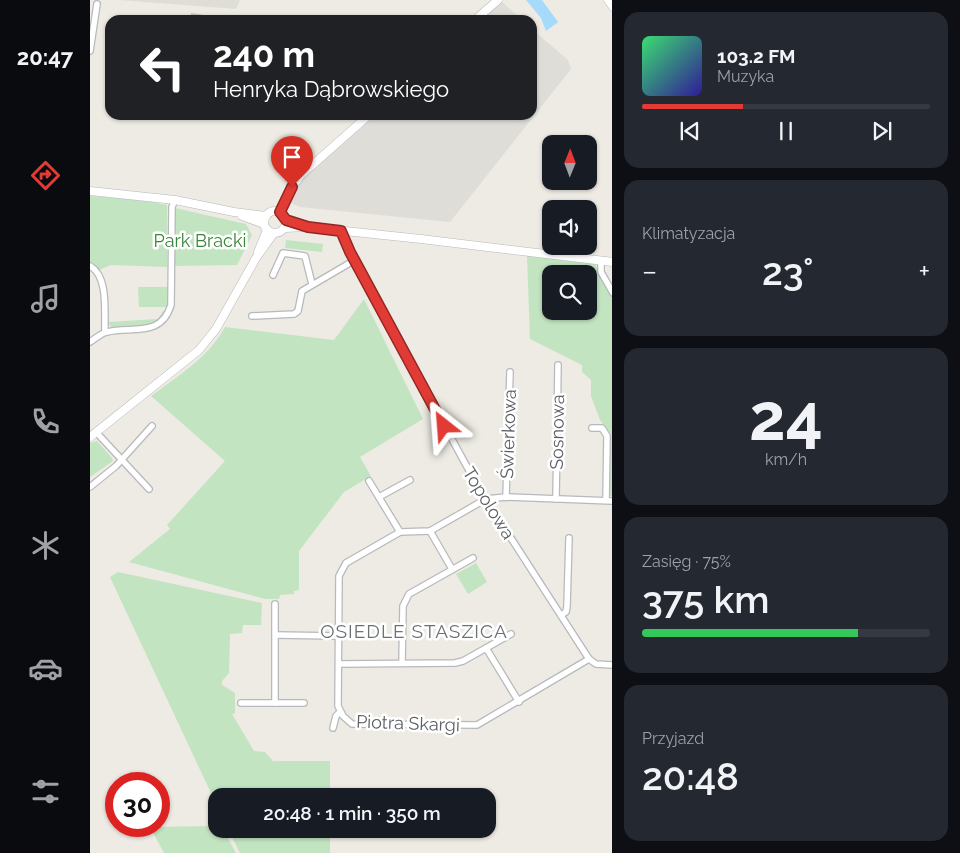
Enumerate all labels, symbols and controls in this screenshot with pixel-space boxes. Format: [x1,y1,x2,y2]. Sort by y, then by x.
text: 240 m [213,34,315,75]
icon: left [130,35,195,100]
text: 20:47 [17,44,73,70]
text: 103.2 FM [717,45,796,67]
text: Muzyka [717,67,774,86]
text: Henryka Dąbrowskiego [213,76,449,102]
icon: previous [676,117,704,145]
icon: pause [772,117,800,145]
icon: next [868,117,896,145]
north arrow [542,135,598,190]
map controls [542,135,597,320]
pin [271,136,313,187]
icon: arrive [278,143,306,171]
icon: directions [28,158,63,193]
button: sound [542,200,597,255]
text: Klimatyzacja [642,224,735,243]
park label: Park Bracki [154,230,246,251]
text: 23° [762,249,814,294]
text: − [642,255,657,288]
text: + [918,255,930,288]
button: search [542,265,597,320]
icon: music [28,281,63,316]
text: 24 [749,379,823,455]
street label: Świerkowa [495,389,520,479]
street label: Sosnowa [546,394,568,470]
position arrow [417,399,469,451]
icon: phone [28,404,63,439]
text: km/h [765,450,807,469]
street label: Topolowa [459,463,519,543]
icon: climate [28,528,63,563]
text: Zasięg · 75% [642,552,731,571]
text: 375 km [642,577,770,622]
district label: OSIEDLE STASZICA [320,620,508,642]
icon: car [28,651,63,686]
street label: Piotra Skargi [356,711,460,735]
text: Przyjazd [642,729,704,748]
text: 20:48 [642,754,739,799]
speed limit sign: 30 [105,772,170,837]
icon: filters [28,774,63,809]
text: 20:48 · 1 min · 350 m [263,802,441,824]

